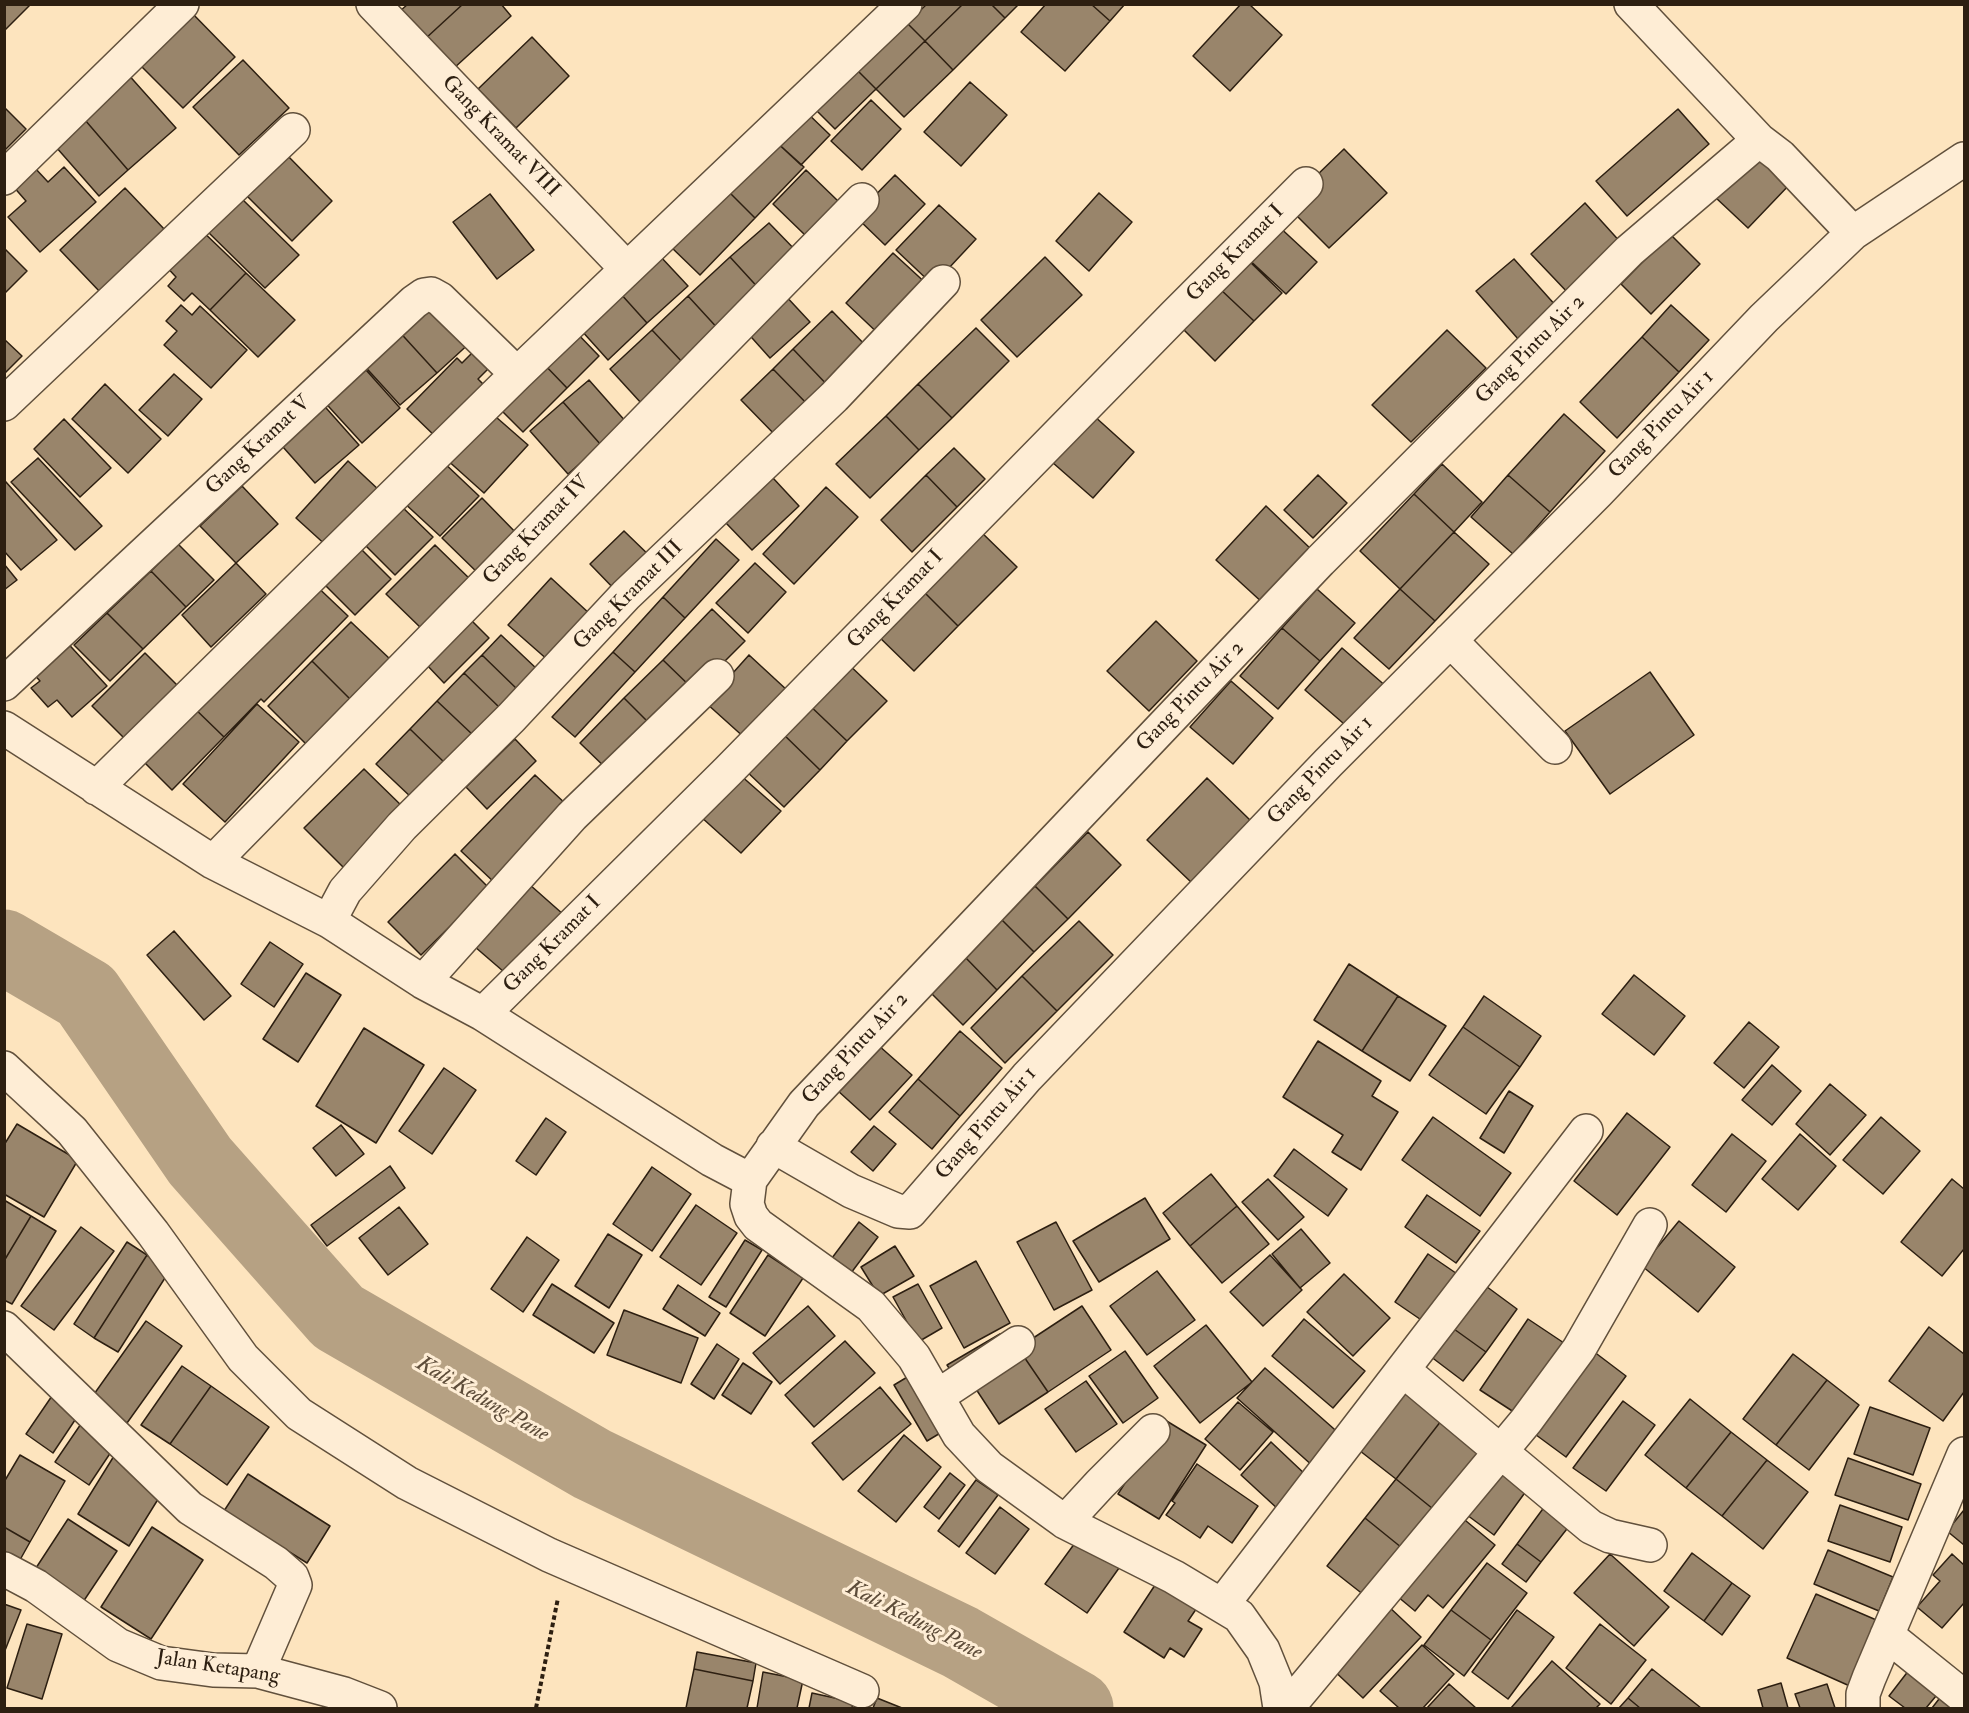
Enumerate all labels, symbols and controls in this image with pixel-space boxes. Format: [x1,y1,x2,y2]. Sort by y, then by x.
street label: Gang Kramat VIII [436,71,564,203]
street label: Gang Kramat I [1182,200,1290,308]
street label: Gang Pintu Air 2 [1471,290,1591,410]
street label: Gang Pintu Air 1 [1604,365,1720,485]
street label: Gang Kramat V [201,391,317,501]
street label: Gang Kramat IV [478,471,596,591]
street label: Gang Kramat III [569,536,689,656]
street label: Gang Kramat I [843,545,949,655]
street label: Gang Pintu Air 2 [1132,636,1250,758]
street label: Gang Pintu Air 1 [1263,711,1379,831]
street label: Gang Kramat I [499,891,607,999]
street label: Gang Pintu Air 2 [798,988,914,1110]
street label: Gang Pintu Air 1 [931,1062,1043,1186]
water label: Kali Kedung Pane [411,1351,553,1449]
water label: Kali Kedung Pane [842,1575,986,1667]
street label: Jalan Ketapang [154,1646,282,1690]

